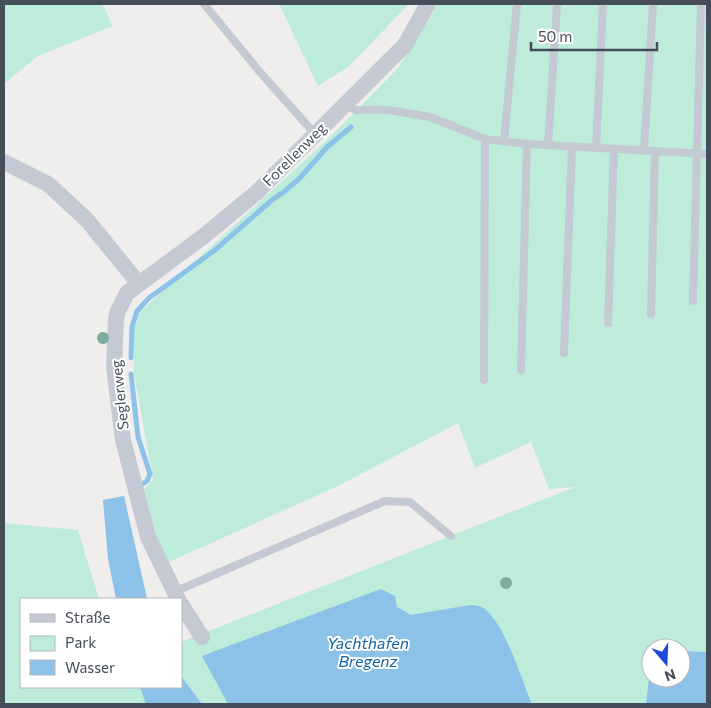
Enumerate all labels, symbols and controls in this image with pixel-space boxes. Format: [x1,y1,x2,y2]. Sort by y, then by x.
scale bar [531,20,657,52]
text: 50 m [538,27,572,45]
street label: Forellenweg [258,118,330,190]
street label: Seglerweg [106,359,132,431]
legend [20,598,182,688]
text: Straße [65,608,111,626]
text: Park [65,633,96,651]
water label: Yachthafen Bregenz [327,633,409,670]
north arrow [641,638,691,688]
text: Wasser [65,658,115,676]
text: N [663,666,678,686]

